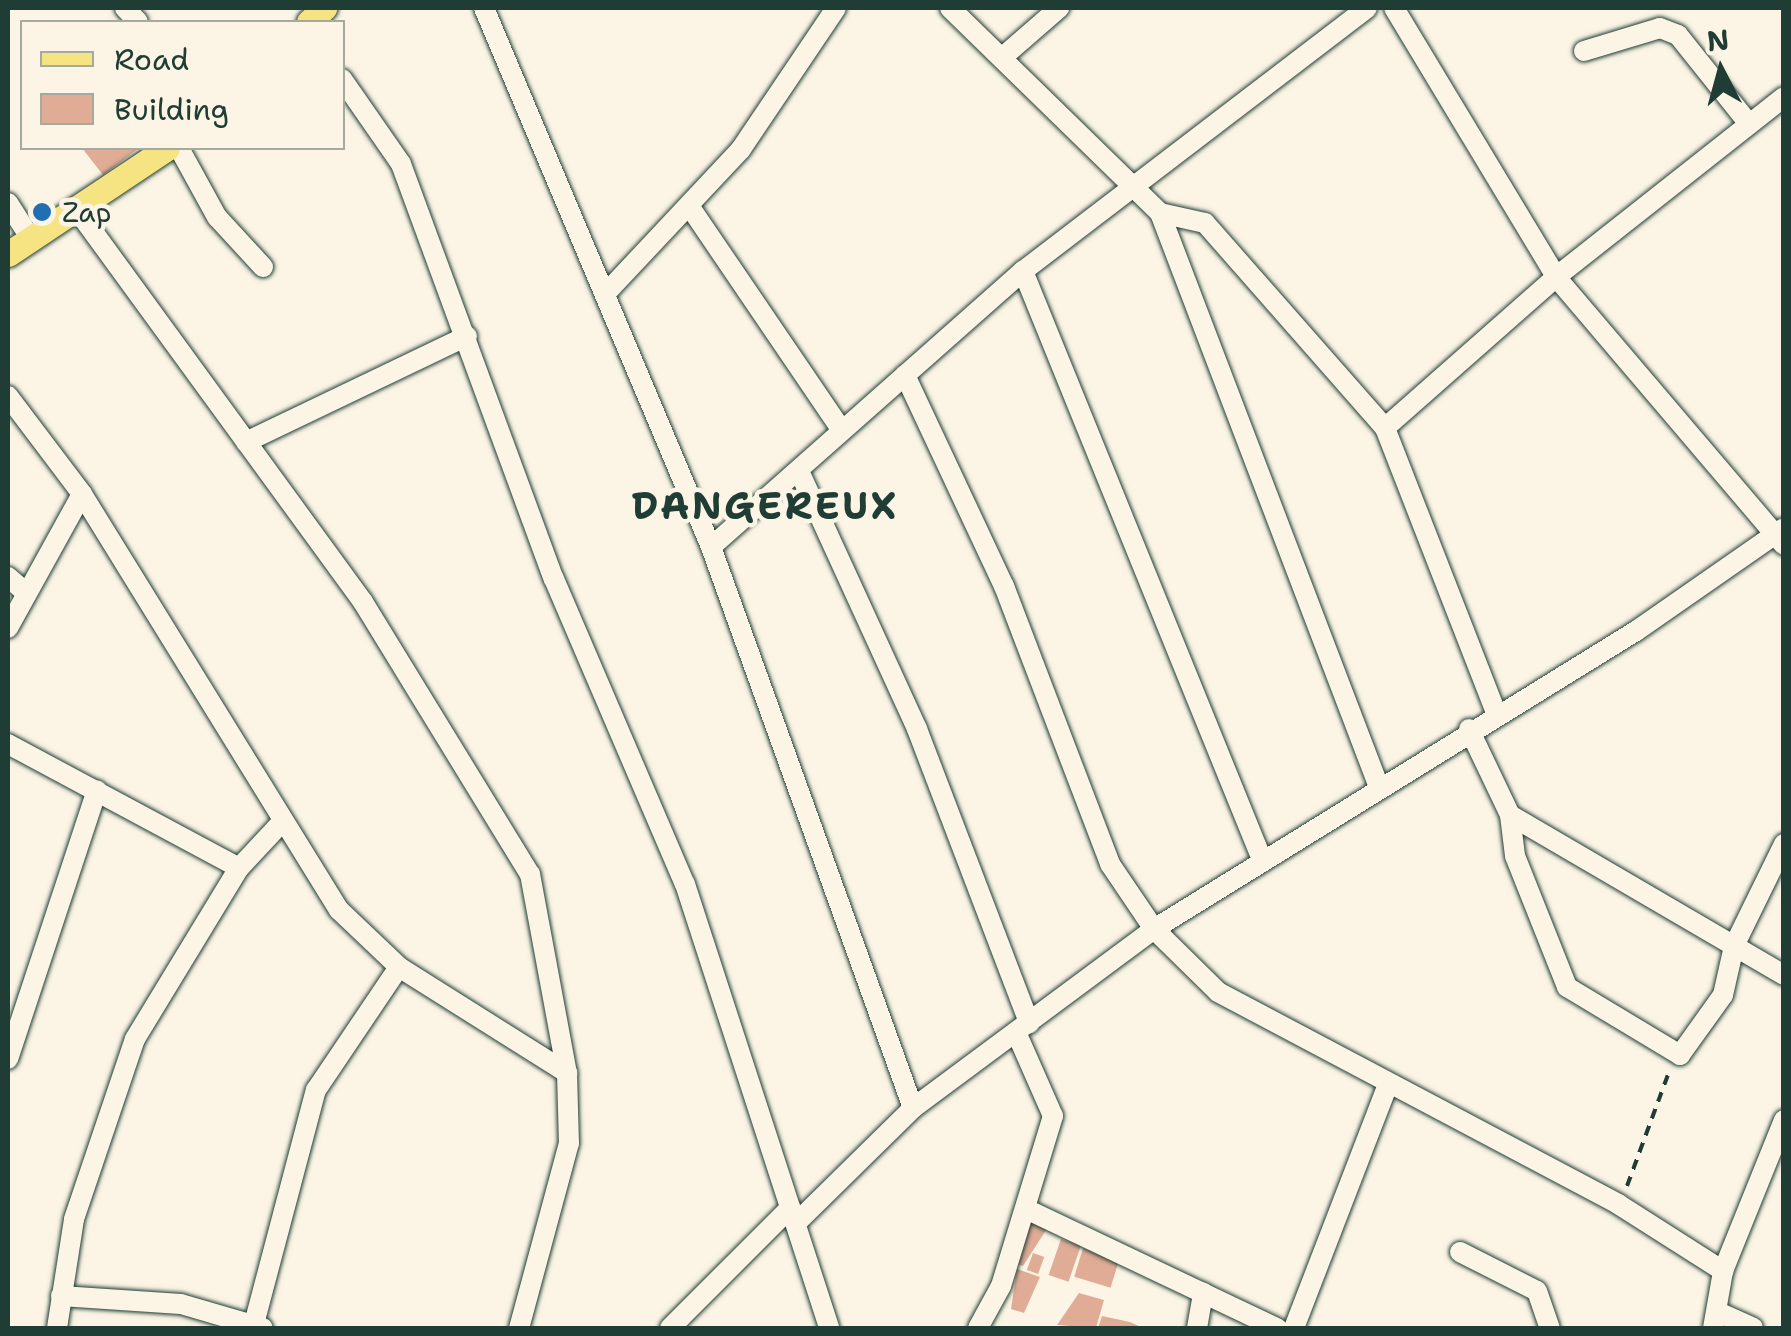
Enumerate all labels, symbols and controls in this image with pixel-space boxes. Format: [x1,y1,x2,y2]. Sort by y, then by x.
legend [20,20,345,150]
north arrow [1671,20,1771,120]
text: N [1705,20,1731,60]
text: Road [114,39,189,80]
text: Building [114,89,229,130]
place label: Zap [62,195,111,229]
marker: Zap [31,201,53,223]
district label: DANGEREUX [631,483,899,529]

